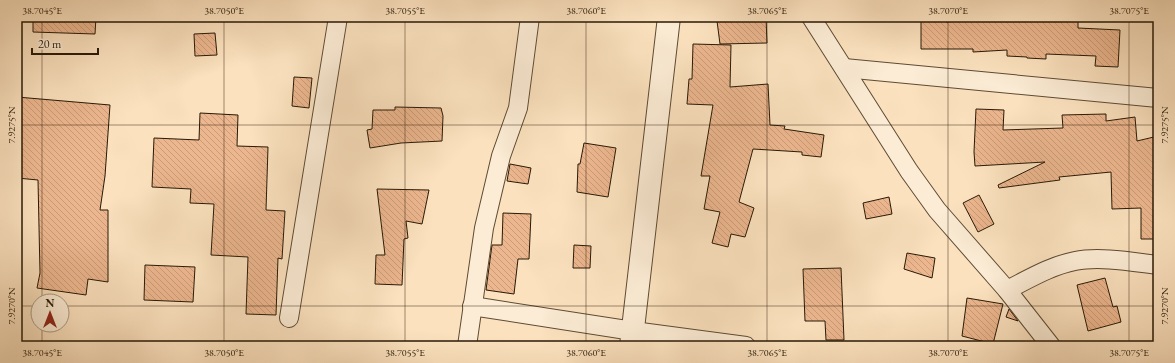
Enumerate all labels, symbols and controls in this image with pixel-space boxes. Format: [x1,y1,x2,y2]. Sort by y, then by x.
text: 38.7045°E [22,4,62,17]
text: 38.7050°E [204,4,244,17]
text: 38.7055°E [385,4,425,17]
text: 38.7060°E [566,4,606,17]
text: 38.7065°E [747,4,787,17]
text: 38.7070°E [928,4,968,17]
text: 38.7075°E [1109,4,1149,17]
scale bar [32,30,98,56]
text: 20 m [38,36,62,52]
text: 7.9275°N [5,106,18,144]
text: 7.9275°N [1158,106,1171,144]
text: 7.9270°N [5,287,18,325]
text: 7.9270°N [1158,287,1171,325]
north arrow [30,293,70,333]
text: N [46,296,55,310]
text: 38.7045°E [22,346,62,359]
text: 38.7050°E [204,346,244,359]
text: 38.7055°E [385,346,425,359]
text: 38.7060°E [566,346,606,359]
text: 38.7065°E [747,346,787,359]
text: 38.7070°E [928,346,968,359]
text: 38.7075°E [1109,346,1149,359]

